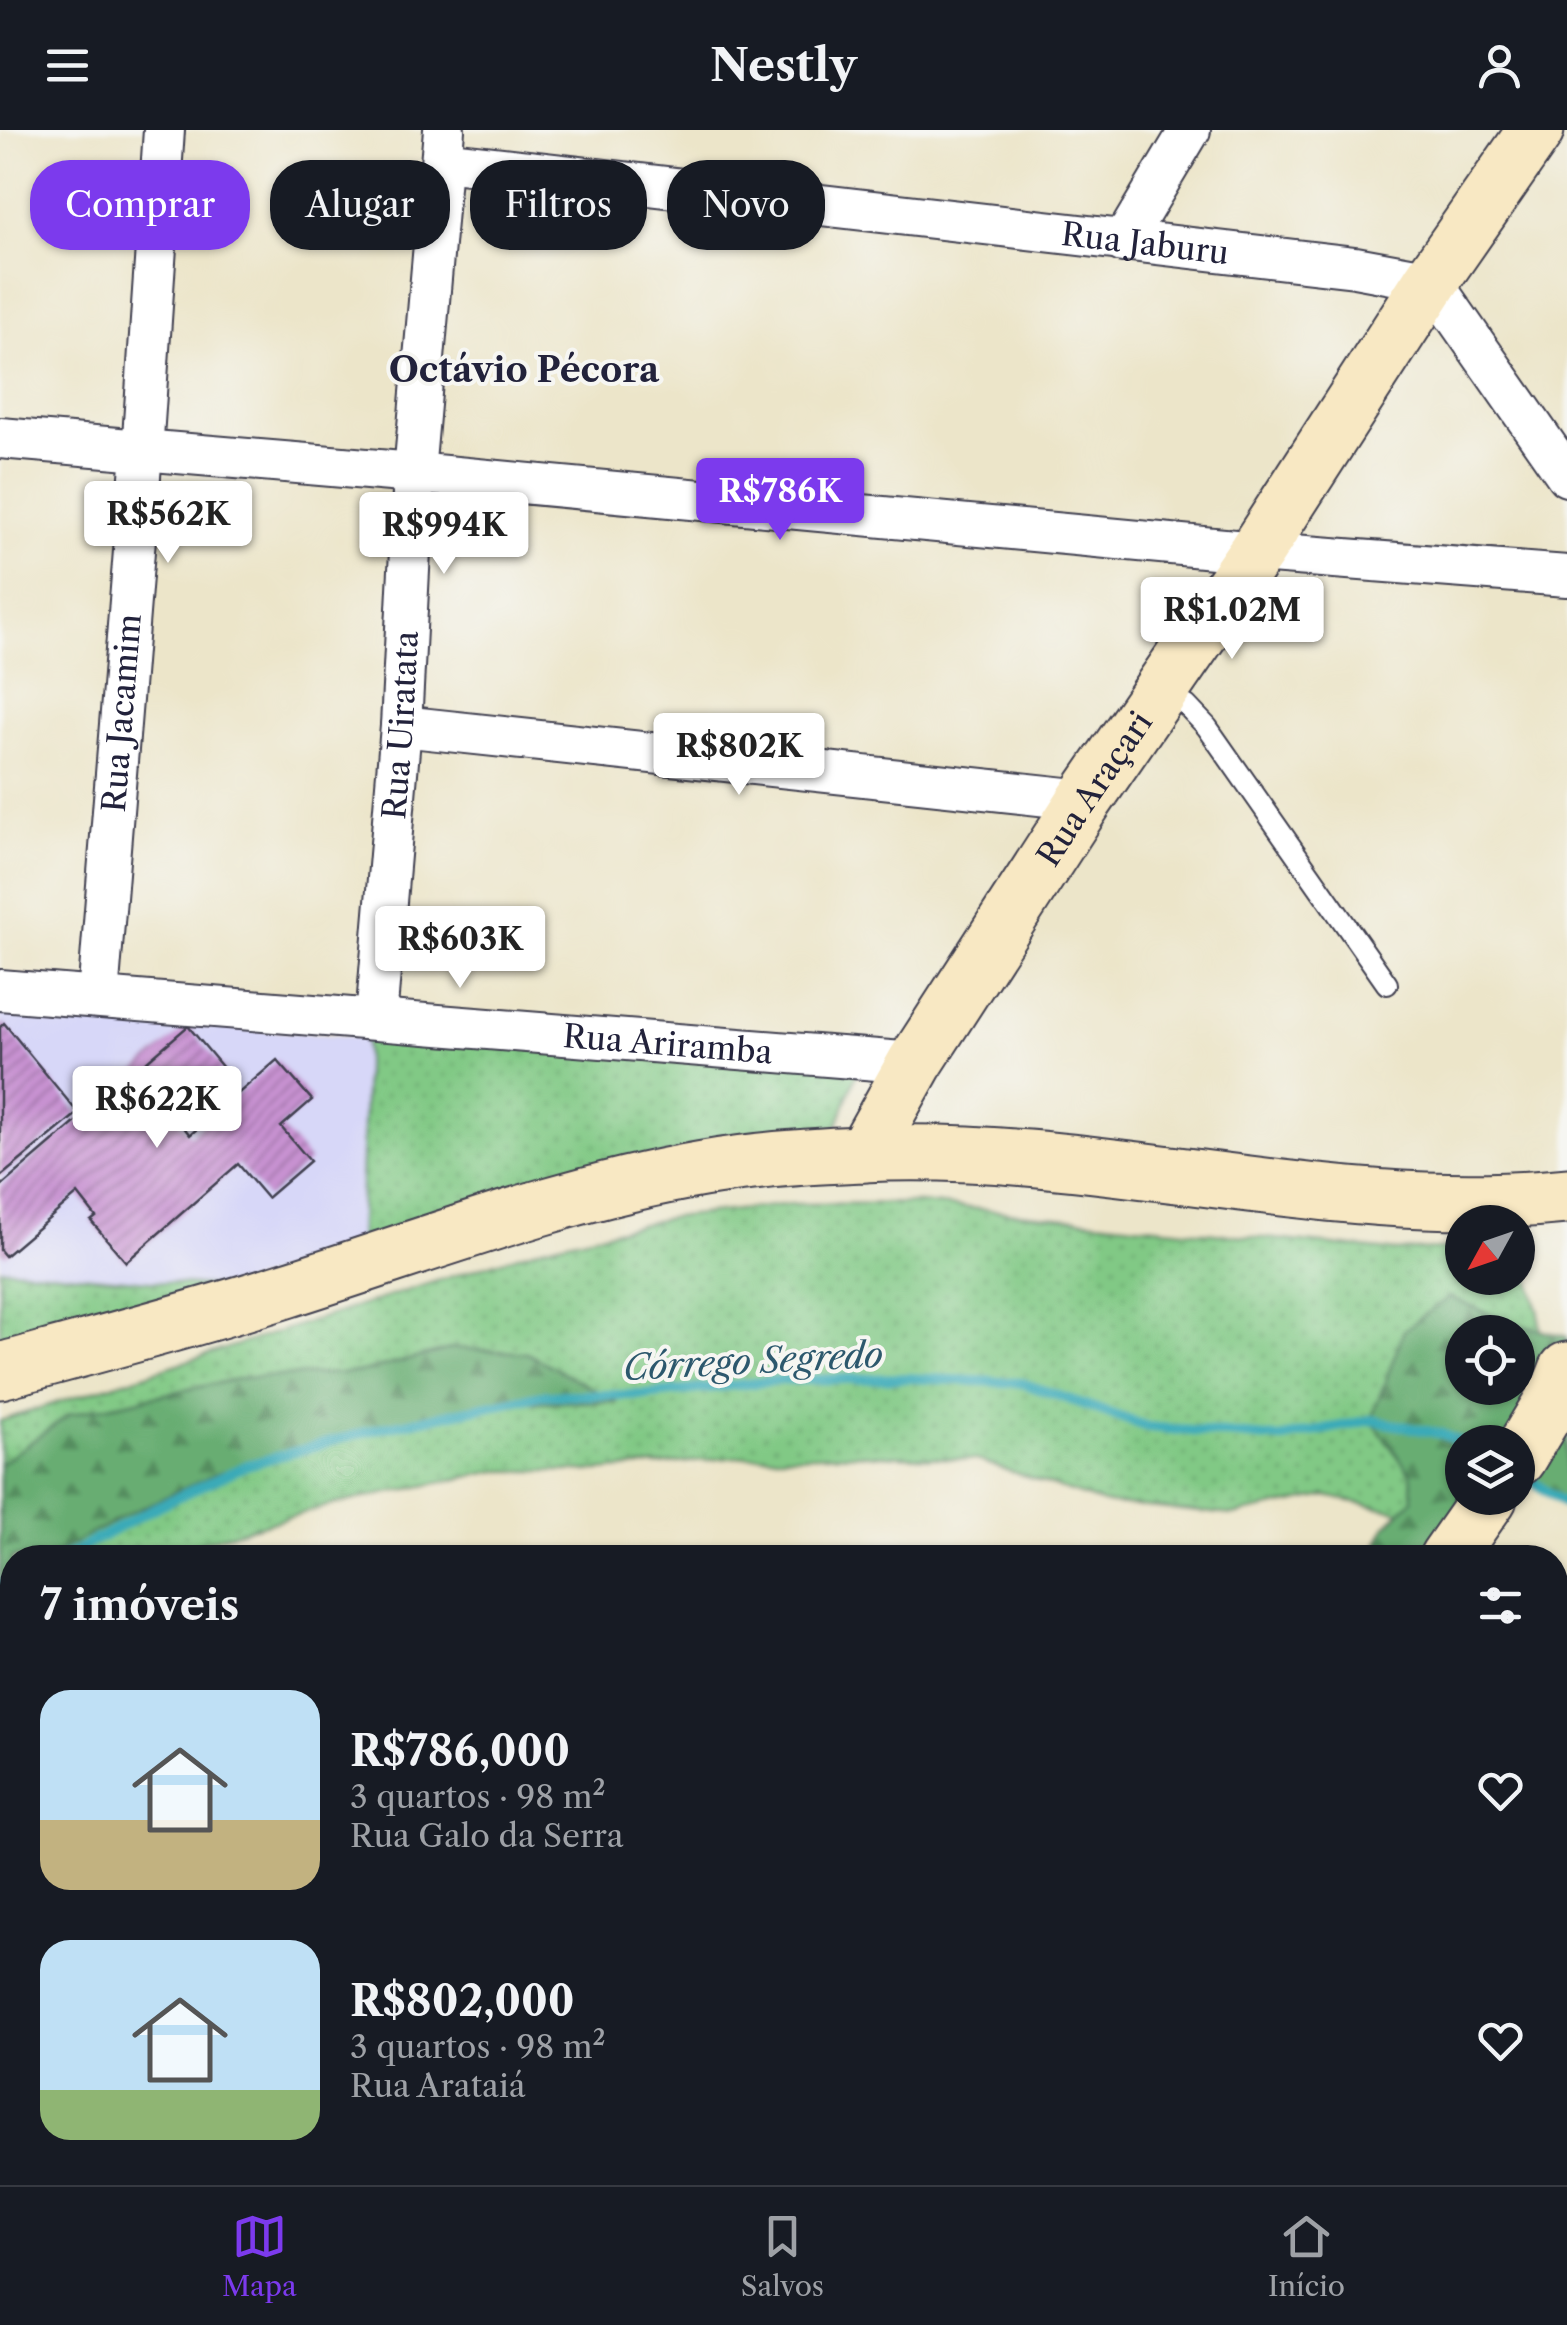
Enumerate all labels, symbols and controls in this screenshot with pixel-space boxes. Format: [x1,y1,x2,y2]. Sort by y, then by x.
text: Nestly [710,37,857,93]
icon: menu [40,38,95,93]
icon: person [1472,38,1527,93]
chip: Comprar [30,160,250,250]
chip: Alugar [270,160,450,250]
chip: Filtros [470,160,647,250]
chip: Novo [667,160,825,250]
street label: Rua Jaburu [1059,214,1231,272]
district label: Octávio Pécora [389,348,660,391]
pin: R$786K [699,458,861,543]
text: R$786K [718,471,842,510]
pin: R$562K [87,481,249,566]
pin: R$994K [363,492,525,577]
text: R$562K [106,494,230,533]
text: R$994K [381,505,507,544]
pin: R$1.02M [1140,577,1324,662]
text: R$1.02M [1163,590,1301,629]
street label: Rua Jacamim [93,612,148,814]
street label: Rua Uiratata [374,630,425,821]
street label: Rua Araçari [1028,703,1160,873]
pin: R$802K [658,713,820,798]
text: R$802K [675,726,803,765]
pin: R$603K [379,906,541,991]
text: R$603K [397,919,523,958]
street label: Rua Ariramba [562,1015,774,1071]
pin: R$622K [76,1066,238,1151]
text: R$622K [95,1079,220,1118]
north arrow [1445,1205,1535,1295]
map controls [1445,1205,1535,1515]
button: locate [1445,1315,1535,1405]
water label: Córrego Segredo [622,1333,884,1389]
button: layers [1445,1425,1535,1515]
icon: filters [1473,1578,1528,1633]
text: 7 imóveis [40,1579,239,1631]
text: R$786,000 [350,1725,570,1777]
icon: home [120,1730,240,1850]
icon: heart [1473,1763,1528,1818]
text: 3 quartos · 98 m² [350,1777,606,1816]
text: Rua Galo da Serra [350,1816,624,1855]
text: R$802,000 [350,1975,575,2027]
icon: home [120,1980,240,2100]
icon: heart [1473,2013,1528,2068]
text: 3 quartos · 98 m² [350,2027,606,2066]
text: Rua Arataiá [350,2066,526,2105]
tab: Mapa [222,2209,297,2303]
tab: Salvos [741,2209,824,2303]
tab: Início [1268,2209,1345,2303]

